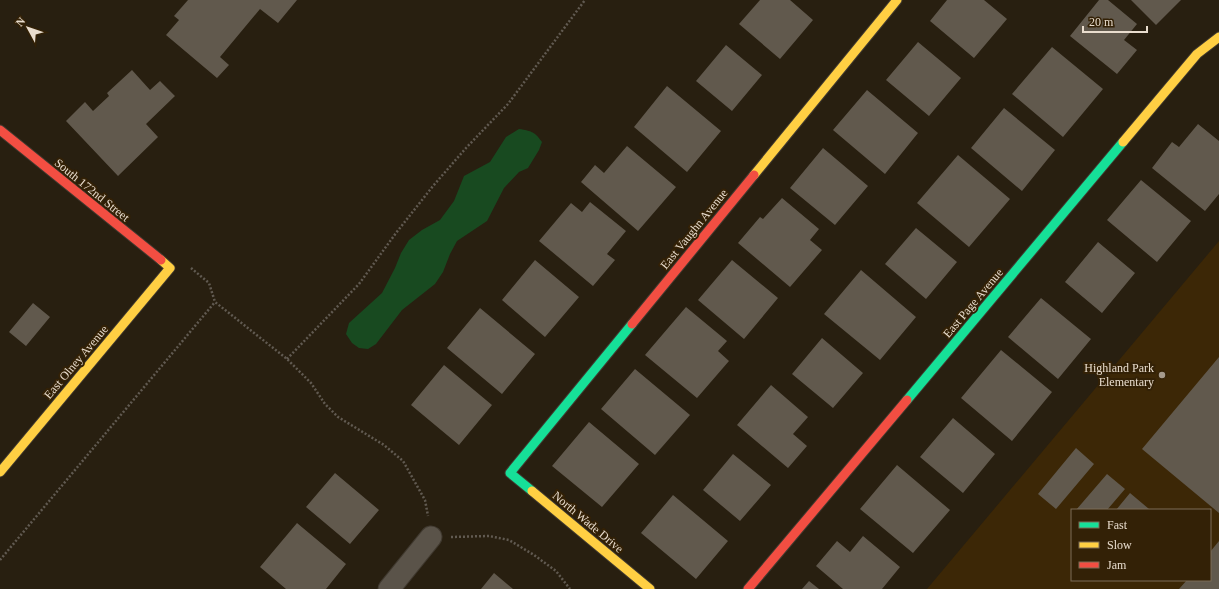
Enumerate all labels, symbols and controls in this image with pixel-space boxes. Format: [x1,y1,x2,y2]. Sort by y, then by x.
north arrow [8,8,48,48]
scale bar [1083,8,1147,34]
text: N [13,15,28,28]
text: 20 m [1089,15,1114,29]
street label: South 172nd Street [52,156,133,225]
street label: East Vaughn Avenue [657,186,731,272]
street label: East Page Avenue [940,266,1006,340]
street label: East Olney Avenue [41,322,111,402]
place label: Highland Park Elementary [1084,361,1154,389]
marker: Highland Park Elementary [1157,370,1167,380]
street label: North Wade Drive [550,488,626,556]
legend [1071,509,1211,581]
text: Fast [1107,518,1128,532]
text: Slow [1107,538,1132,552]
text: Jam [1107,558,1127,572]

